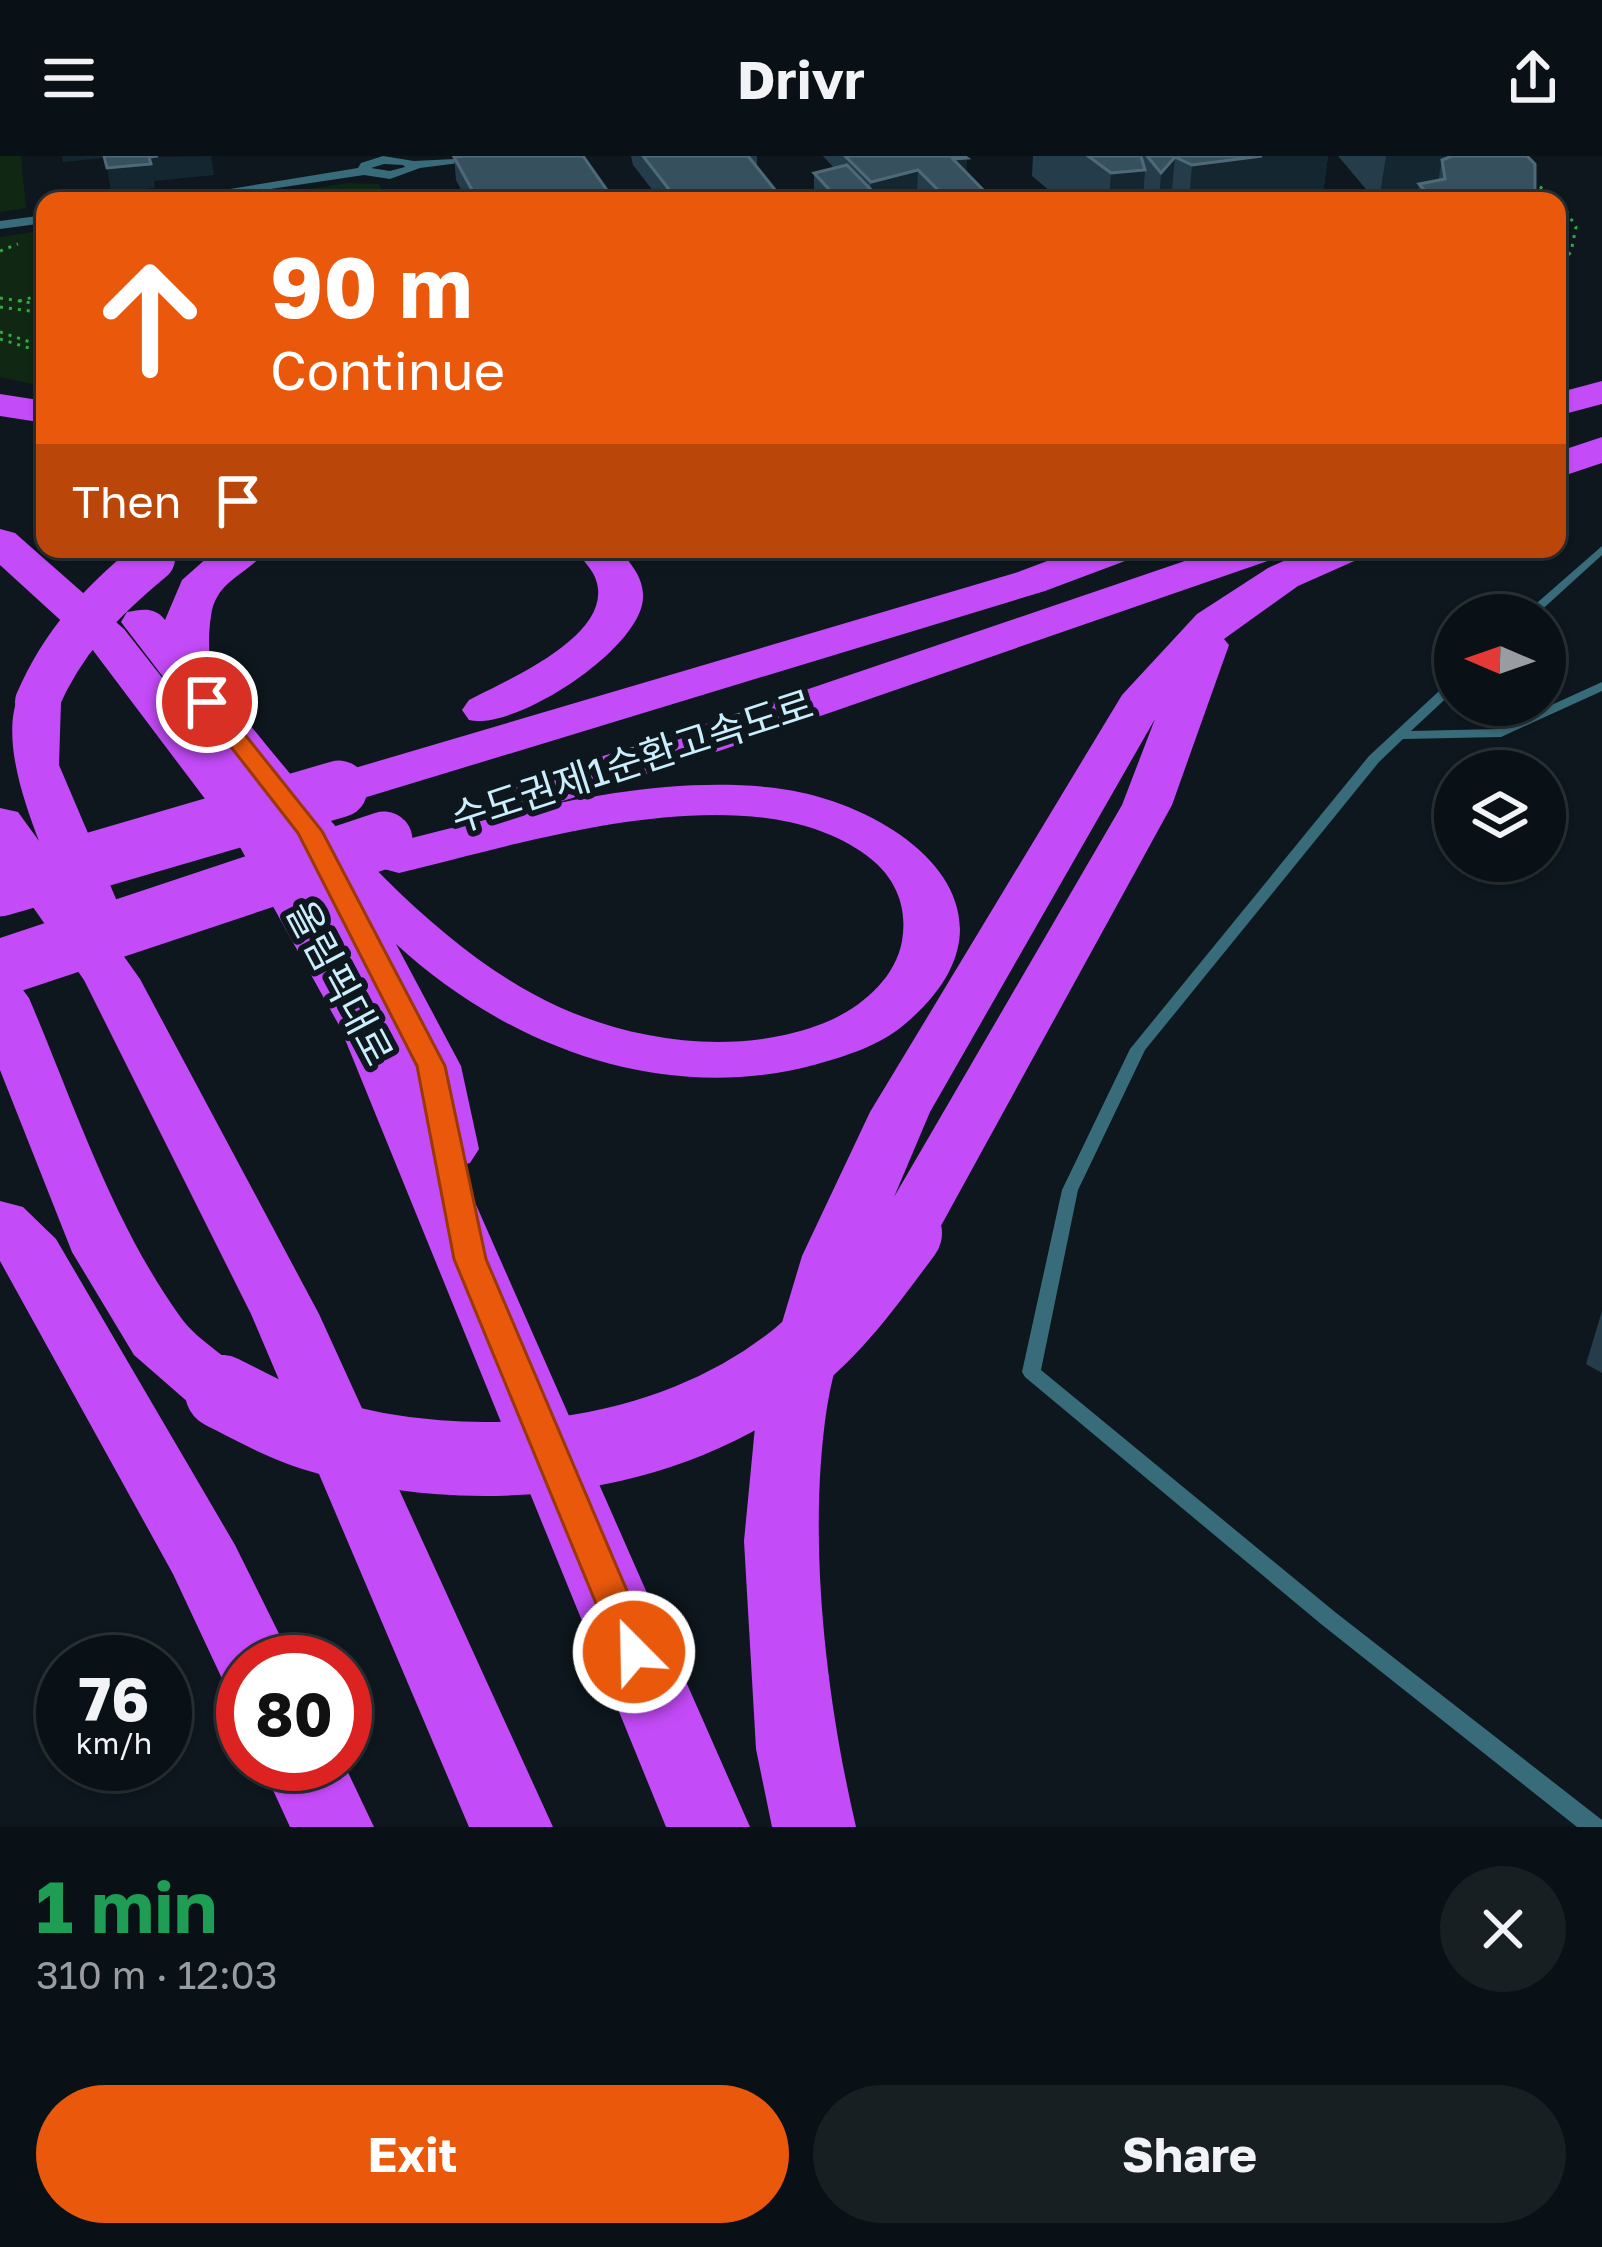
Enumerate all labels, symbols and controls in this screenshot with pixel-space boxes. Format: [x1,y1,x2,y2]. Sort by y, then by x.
icon: menu [36,45,102,111]
icon: share [1500,45,1566,111]
text: Drivr [737,46,865,111]
text: 90 m [270,236,472,336]
icon: ahead [72,240,228,396]
text: Continue [270,337,505,402]
icon: arrive [205,468,271,534]
text: Then [72,474,181,528]
north arrow [1434,594,1566,726]
map controls [1434,594,1566,882]
pin [156,651,258,753]
icon: arrive [174,669,240,735]
street label: 수도권제1순환고속도로 [445,680,819,841]
button: layers [1434,750,1566,882]
street label: 올림픽대로 [278,893,403,1073]
position arrow [571,1589,697,1715]
speed limit sign: 80 [216,1635,372,1791]
text: 76 [79,1662,149,1734]
text: km/h [76,1725,152,1761]
text: 1 min [36,1862,217,1949]
button: close [1440,1866,1566,1992]
text: 310 m · 12:03 [36,1951,278,1998]
button: Exit [36,2085,789,2223]
button: Share [813,2085,1566,2223]

